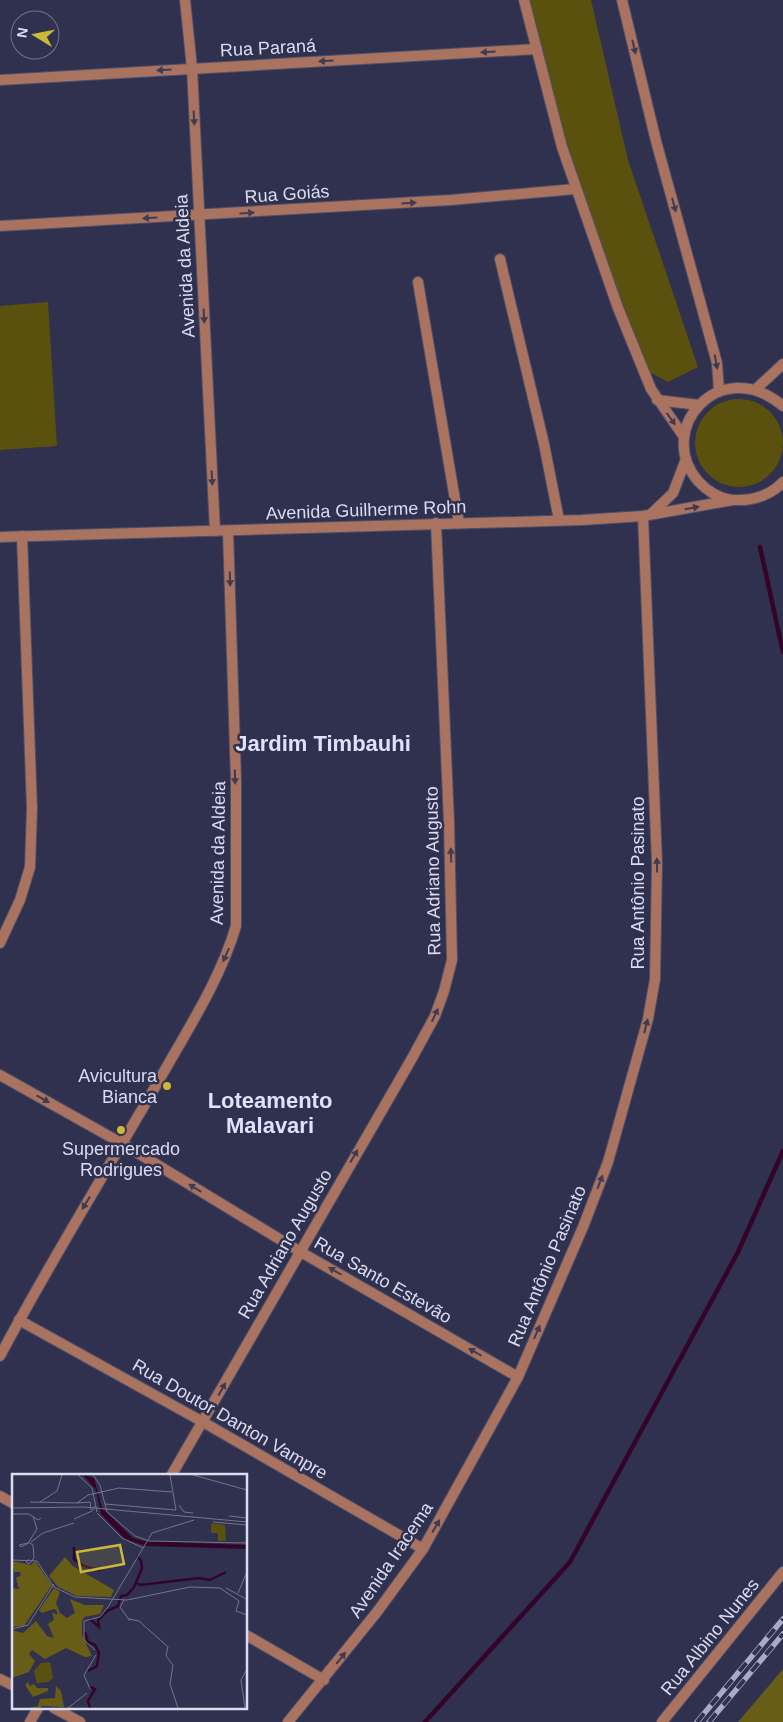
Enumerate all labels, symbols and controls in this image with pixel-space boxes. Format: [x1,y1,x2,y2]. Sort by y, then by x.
north arrow [10,10,60,60]
text: N [13,26,31,39]
street label: Rua Paraná [220,35,317,61]
one-way arrow [630,40,638,55]
one-way arrow [480,48,496,56]
one-way arrow [318,57,334,65]
one-way arrow [155,66,171,74]
one-way arrow [191,111,199,127]
street label: Rua Goiás [244,181,330,207]
street label: Avenida da Aldeia [171,193,199,338]
one-way arrow [670,197,678,212]
one-way arrow [402,198,418,206]
one-way arrow [239,208,255,216]
one-way arrow [142,215,158,223]
one-way arrow [201,308,209,324]
one-way arrow [712,354,720,369]
one-way arrow [666,412,676,426]
one-way arrow [209,470,217,486]
street label: Avenida Guilherme Rohn [265,497,467,523]
one-way arrow [684,503,700,511]
one-way arrow [227,571,235,587]
district label: Jardim Timbauhi [235,731,411,756]
one-way arrow [232,769,240,785]
street label: Avenida da Aldeia [207,780,229,925]
street label: Rua Adriano Augusto [422,786,444,956]
street label: Rua Antônio Pasinato [628,796,648,970]
one-way arrow [446,847,454,863]
one-way arrow [653,857,661,873]
one-way arrow [222,948,230,962]
one-way arrow [431,1008,439,1022]
one-way arrow [642,1019,650,1034]
place label: Avicultura Bianca [78,1066,158,1107]
marker: Avicultura Bianca [161,1080,173,1092]
district label: Loteamento Malavari [208,1088,332,1138]
one-way arrow [35,1095,50,1103]
marker: Supermercado Rodrigues [115,1124,127,1136]
place label: Supermercado Rodrigues [62,1139,180,1180]
one-way arrow [350,1150,359,1163]
street label: Rua Adriano Augusto [234,1166,336,1322]
one-way arrow [596,1174,604,1189]
street label: Rua Antônio Pasinato [504,1182,590,1350]
one-way arrow [189,1183,202,1192]
one-way arrow [82,1196,91,1210]
street label: Rua Santo Estevão [311,1233,455,1327]
one-way arrow [328,1267,341,1276]
one-way arrow [534,1325,542,1339]
one-way arrow [469,1348,482,1357]
street label: Rua Doutor Danton Vampre [129,1355,331,1483]
one-way arrow [218,1381,226,1396]
inset map [12,1474,248,1710]
street label: Avenida Iracema [345,1498,438,1621]
one-way arrow [432,1519,440,1533]
street label: Rua Albino Nunes [657,1575,763,1699]
one-way arrow [336,1652,347,1665]

